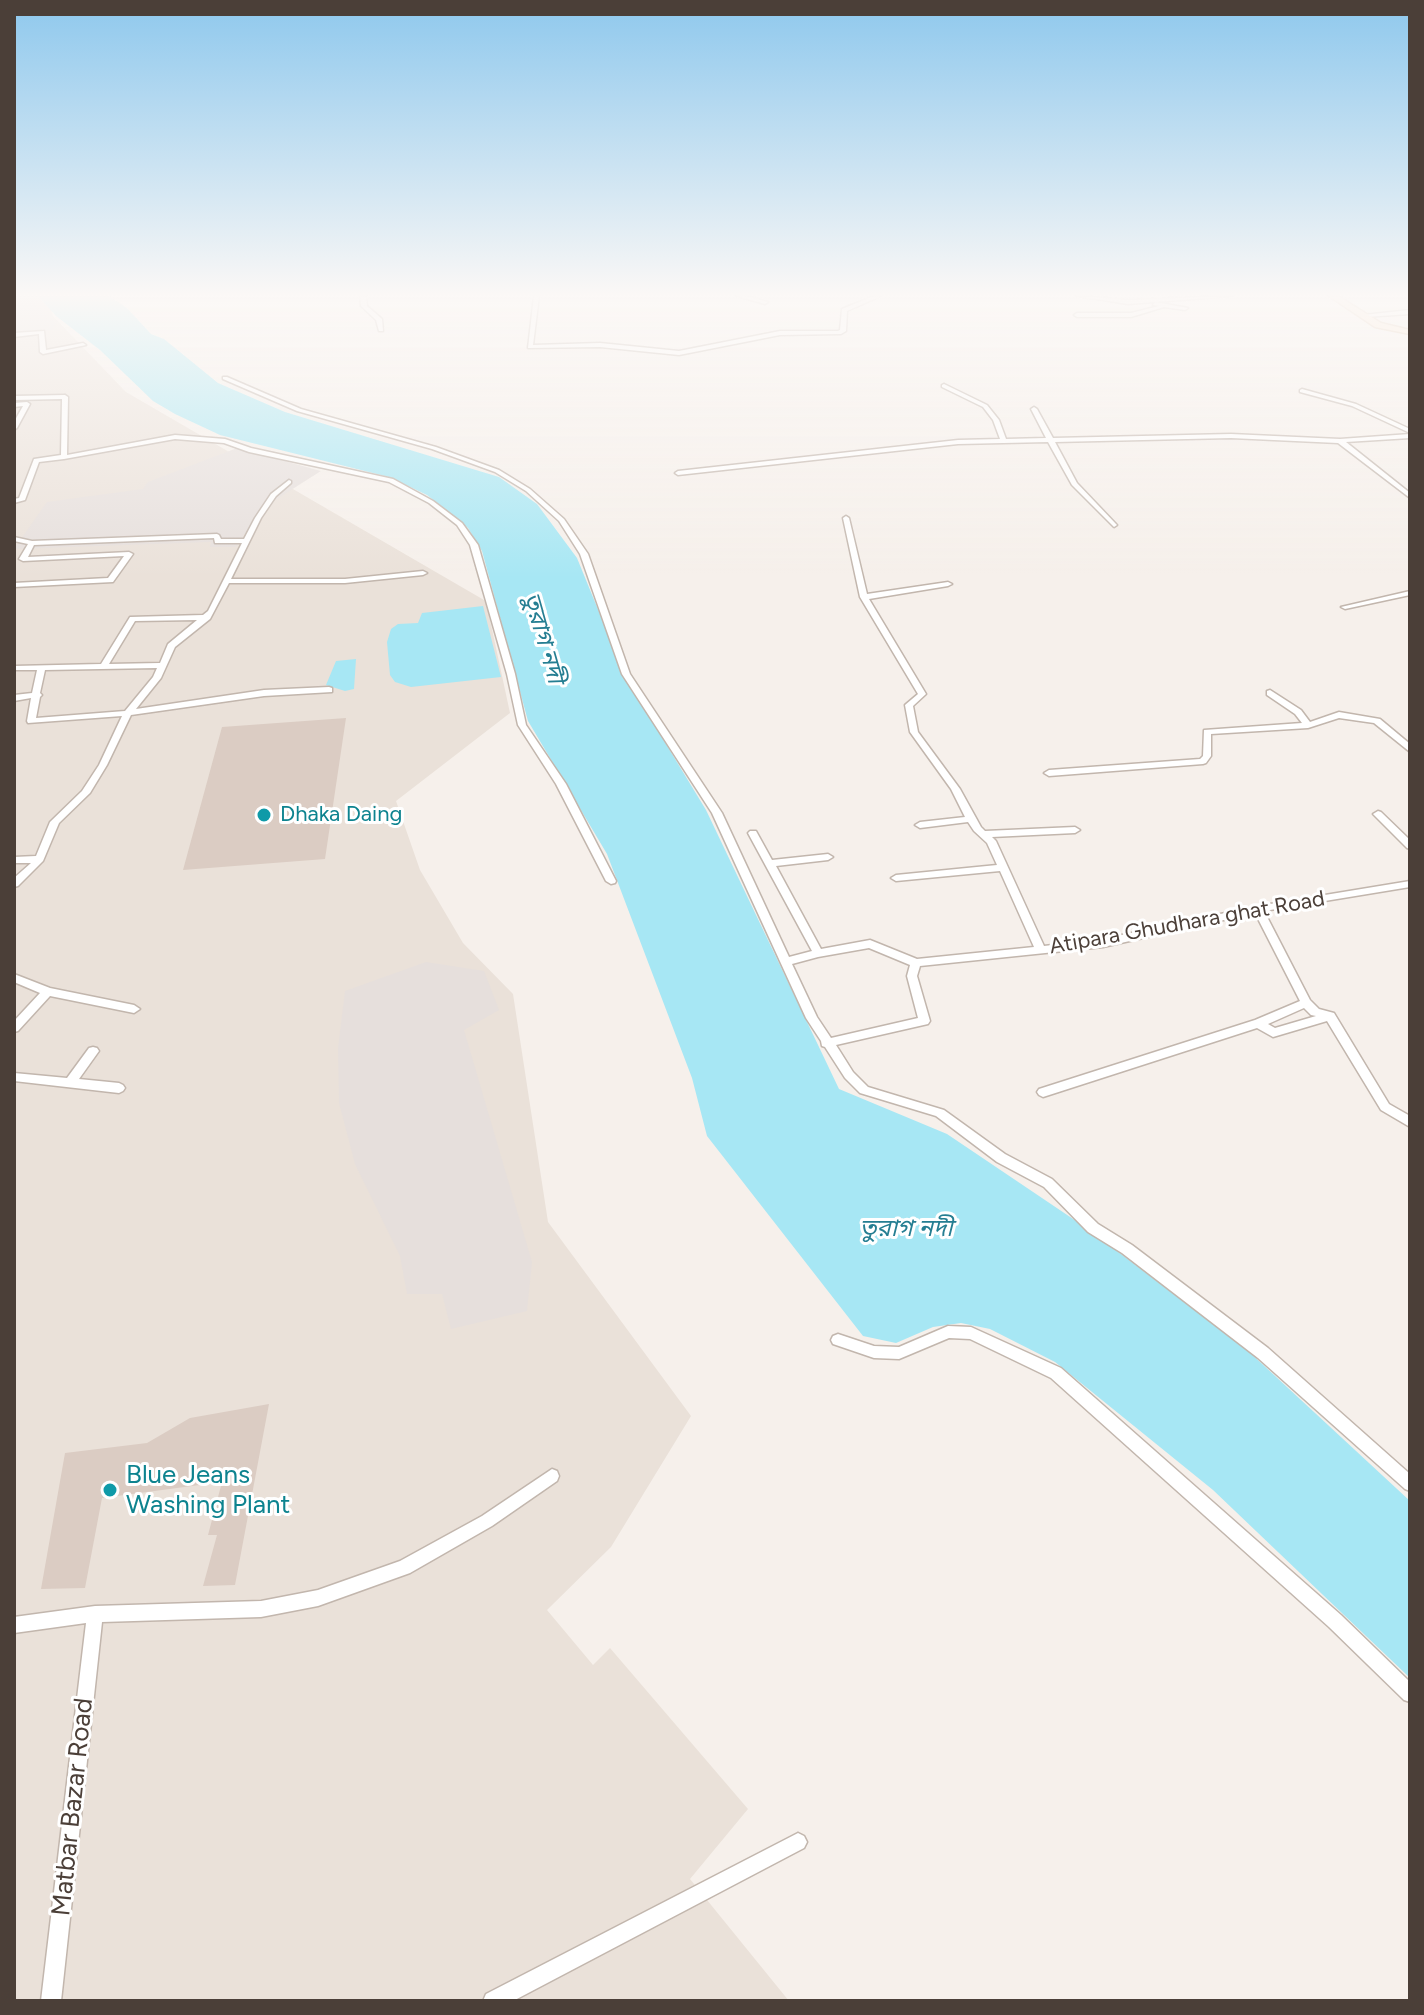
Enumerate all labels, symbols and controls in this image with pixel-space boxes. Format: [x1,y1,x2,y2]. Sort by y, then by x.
water label: তুরাগ নদী [516,589,570,687]
place label: Dhaka Daing [280,802,402,828]
marker: Dhaka Daing [255,806,273,824]
street label: Atipara Ghudhara ghat Road [1047,886,1327,960]
water label: তুরাগ নদী [859,1215,953,1243]
place label: Blue Jeans Washing Plant [126,1459,290,1520]
marker: Blue Jeans Washing Plant [101,1481,119,1499]
street label: Matbar Bazar Road [46,1696,100,1918]

